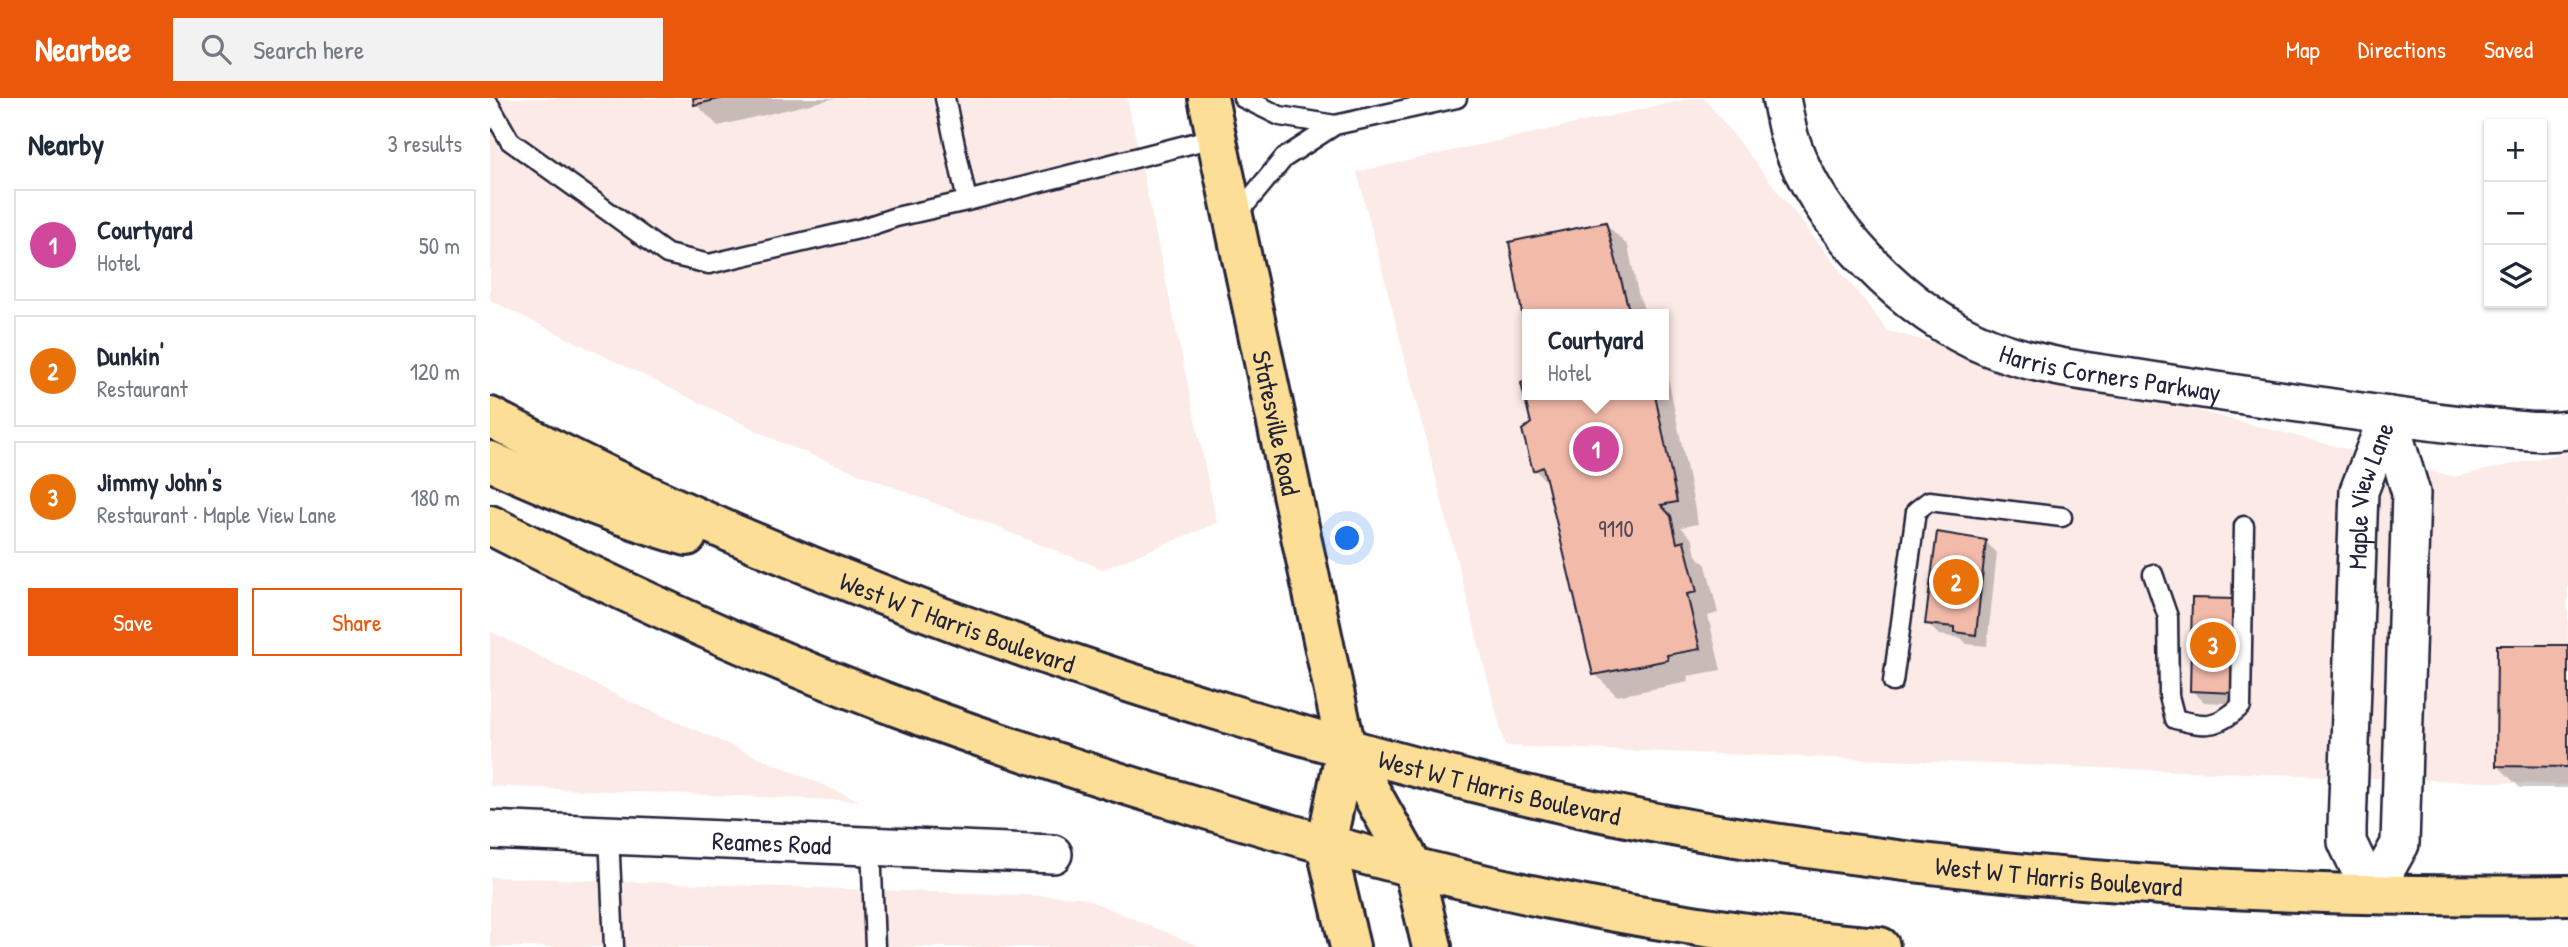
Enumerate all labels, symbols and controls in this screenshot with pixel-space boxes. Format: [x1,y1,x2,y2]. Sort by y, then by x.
search box [173,18,663,81]
text: Nearbee [35,27,131,71]
icon: search [197,30,235,68]
text: Search here [253,32,364,67]
text: Map [2286,33,2320,65]
text: Directions [2358,33,2446,65]
text: Saved [2484,33,2533,65]
map controls [2484,119,2547,308]
button: + [2484,119,2547,182]
text: Nearby [28,124,104,164]
text: 3 results [387,128,462,159]
button: − [2484,182,2547,245]
text: Courtyard [97,212,192,247]
text: 1 [49,230,57,261]
text: 50 m [419,230,460,261]
button: layers [2484,245,2547,308]
text: Hotel [97,247,140,278]
popup [1522,309,1669,400]
text: Courtyard [1548,322,1643,357]
street label: Harris Corners Parkway [1995,335,2223,409]
text: Dunkin' [97,338,164,373]
street label: Statesville Road [1245,347,1309,498]
text: 2 [48,356,58,387]
text: 120 m [410,356,460,387]
text: Hotel [1548,357,1591,388]
text: Restaurant [97,373,188,404]
street label: Maple View Lane [2339,417,2401,570]
pin: 1 [1573,423,1619,475]
text: Jimmy John's [97,464,222,499]
text: 3 [48,482,58,513]
text: 180 m [410,482,460,513]
text: Restaurant · Maple View Lane [97,499,336,530]
house number: 9110 [1598,513,1634,544]
your location [1330,521,1364,555]
pin: 2 [1933,556,1979,608]
street label: West W T Harris Boulevard [835,563,1080,681]
button: Save [28,588,238,656]
button: Share [252,588,462,656]
pin: 3 [2190,619,2236,671]
street label: West W T Harris Boulevard [1375,740,1624,833]
street label: Reames Road [712,822,832,862]
street label: West W T Harris Boulevard [1933,847,2183,904]

